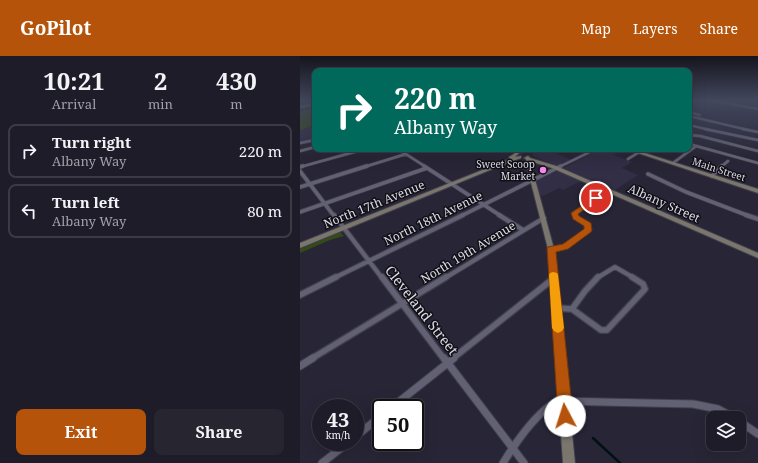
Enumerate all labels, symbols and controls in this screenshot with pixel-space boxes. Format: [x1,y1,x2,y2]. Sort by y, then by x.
text: GoPilot [20,15,91,41]
text: Map [581,19,611,38]
text: Layers [633,19,678,38]
text: Share [700,19,738,38]
text: 10:21 [43,64,105,97]
text: 2 [154,64,167,97]
text: 430 [216,64,257,97]
text: 220 m [394,79,476,117]
icon: right [328,84,380,136]
text: Arrival [52,95,96,113]
text: min [148,95,173,113]
text: m [230,95,243,113]
text: Albany Way [394,115,497,139]
text: Turn right [52,132,131,152]
icon: right [18,140,40,162]
text: 220 m [239,141,282,161]
text: Albany Way [52,152,126,170]
street label: Main Street [691,154,748,184]
place label: Sweet Scoop Market [476,157,535,183]
marker: Sweet Scoop Market [538,165,548,175]
street label: North 17th Avenue [321,176,427,232]
street label: Albany Street [625,180,703,226]
pin [579,181,613,215]
street label: North 18th Avenue [381,187,485,249]
icon: arrive [585,187,607,209]
text: Turn left [52,192,120,212]
icon: left [18,200,40,222]
text: 80 m [247,201,282,221]
text: Albany Way [52,212,126,230]
street label: North 19th Avenue [417,217,519,287]
street label: Cleveland Street [381,261,463,359]
position arrow [544,395,586,437]
speed limit sign: 50 [372,399,424,451]
text: 43 [327,406,349,433]
button: Exit [16,409,146,455]
button: Share [154,409,284,455]
map controls [706,411,746,451]
button: layers [706,411,746,451]
text: km/h [326,428,350,442]

